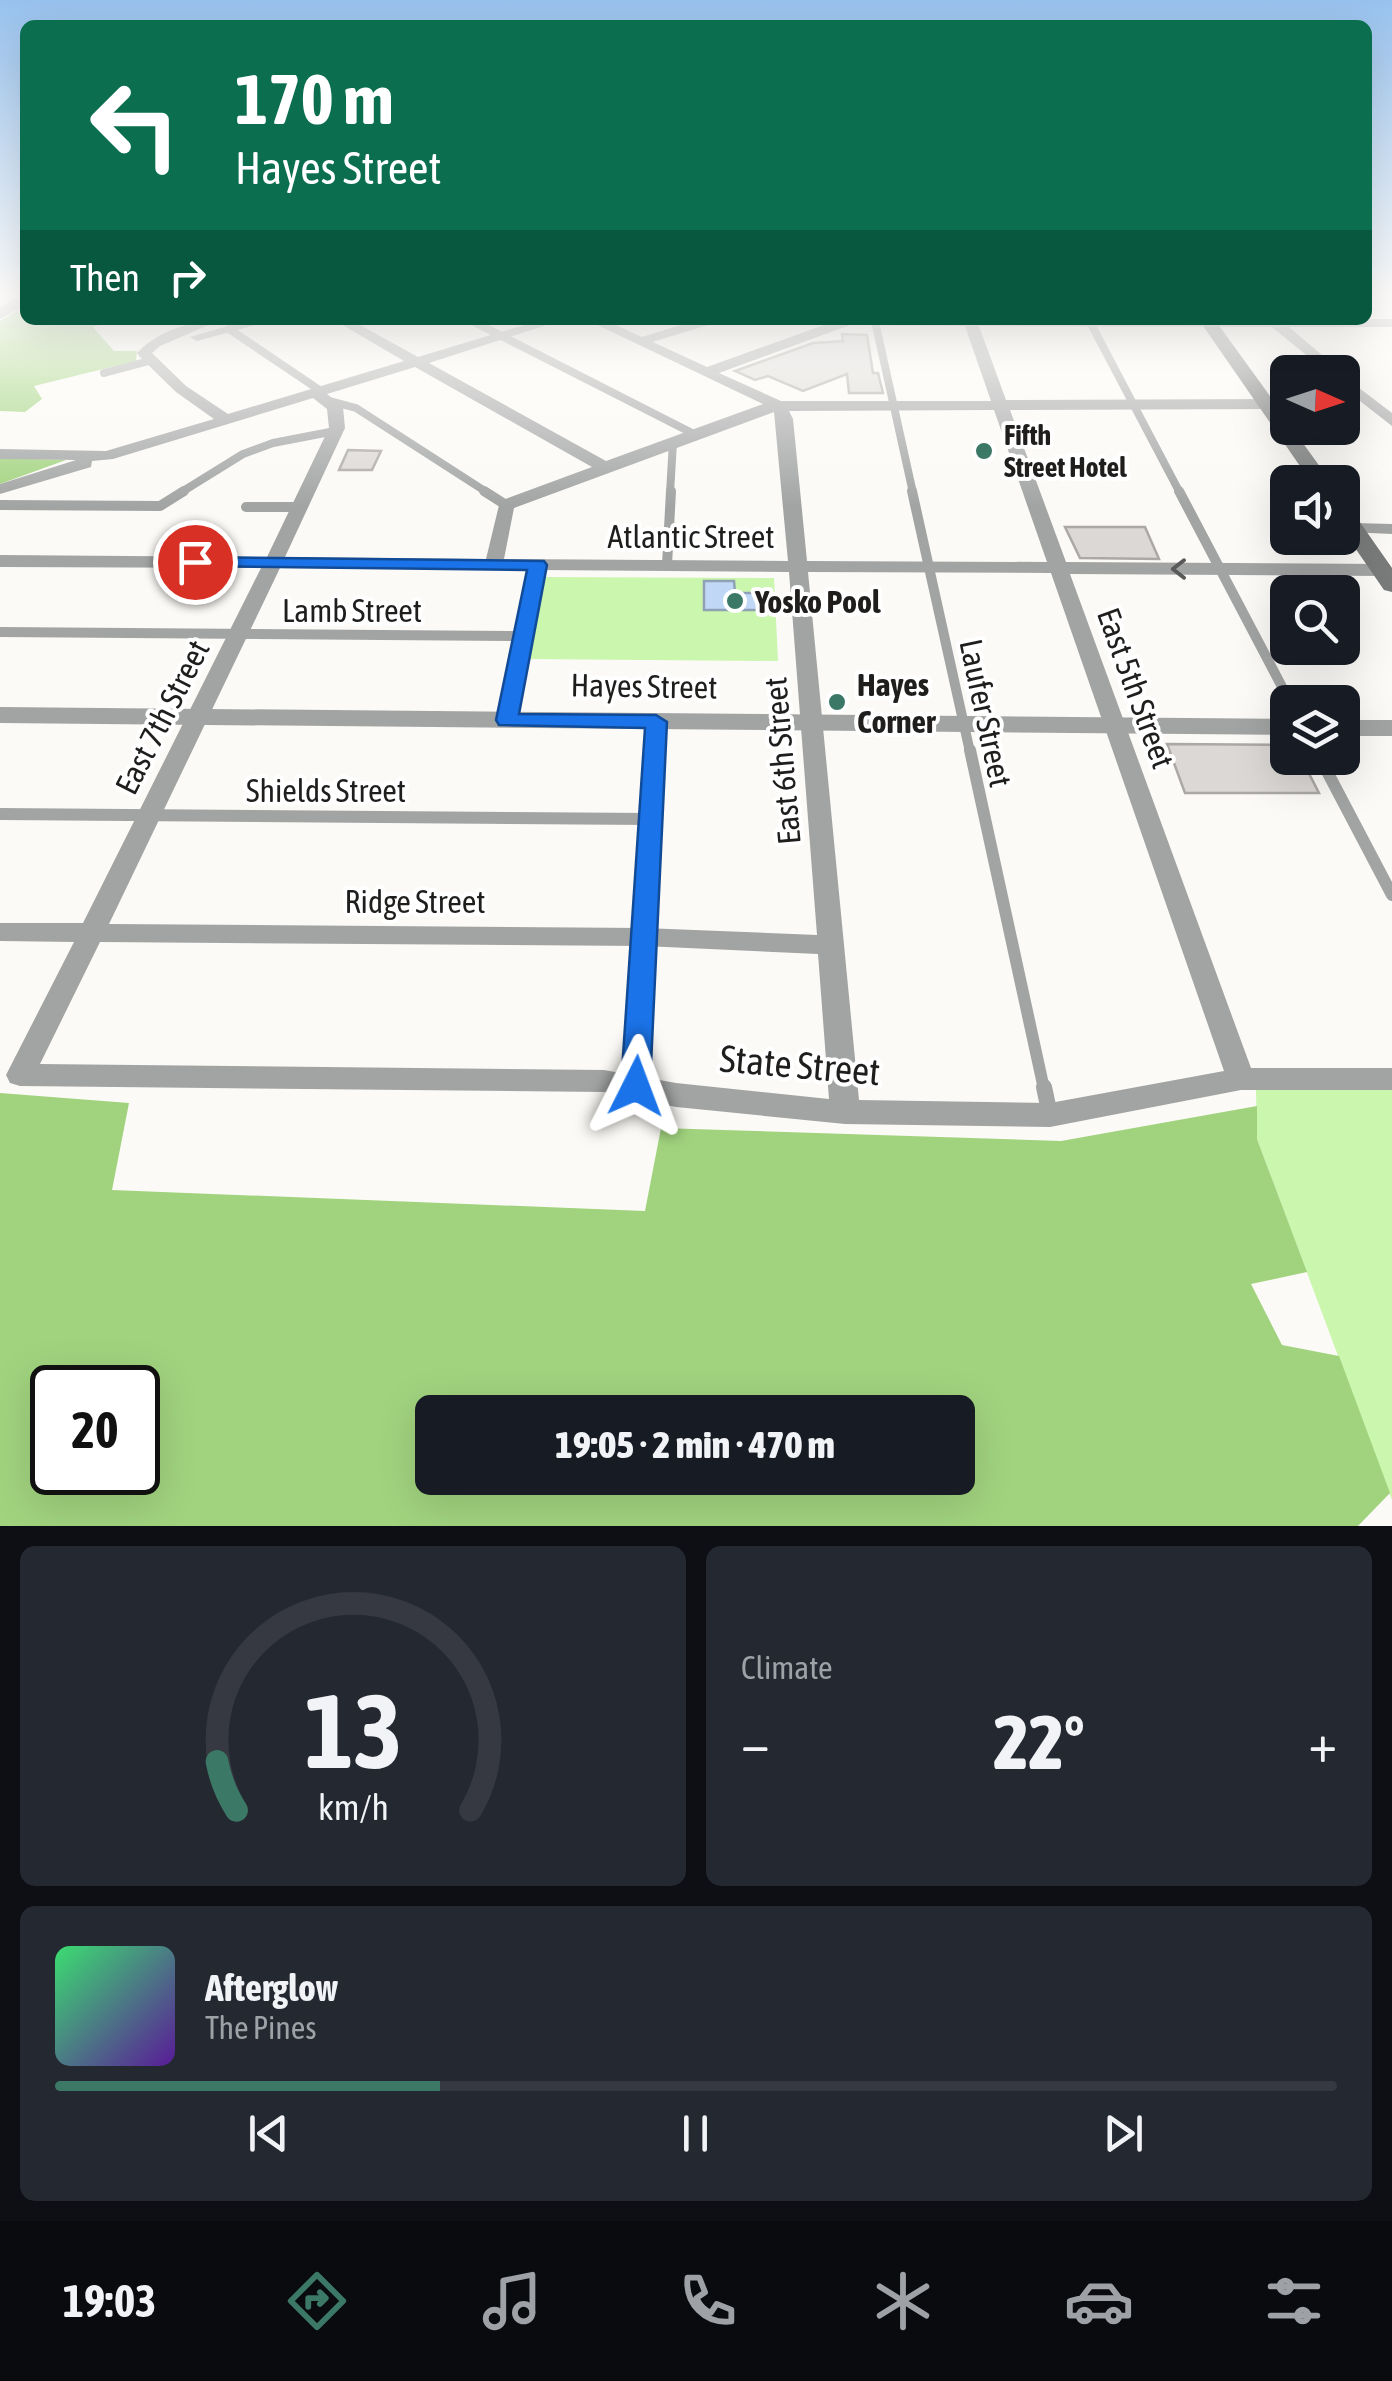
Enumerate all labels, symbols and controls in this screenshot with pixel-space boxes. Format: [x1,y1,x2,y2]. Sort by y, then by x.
text: 170 m [235,59,394,139]
icon: left [70,60,200,190]
text: Hayes Street [235,142,441,194]
icon: right [160,250,215,305]
text: Then [70,256,140,299]
north arrow [1270,355,1360,445]
map controls [1270,355,1360,775]
place label: Fifth Street Hotel [1004,419,1127,483]
marker: Fifth Street Hotel [973,440,995,462]
button: sound [1270,465,1360,555]
street label: Atlantic Street [608,518,774,555]
pin [153,520,238,605]
icon: arrive [168,535,223,590]
one-way arrow [1171,558,1186,580]
button: search [1270,575,1360,665]
place label: Yosko Pool [754,583,881,620]
marker: Yosko Pool [724,590,746,612]
street label: Lamb Street [282,592,422,629]
street label: East 5th Street [1090,603,1182,773]
street label: East 7th Street [107,634,217,800]
street label: Laufer Street [952,636,1020,790]
street label: Hayes Street [570,666,718,706]
place label: Hayes Corner [857,666,936,740]
street label: East 6th Street [756,676,808,846]
button: layers [1270,685,1360,775]
marker: Hayes Corner [826,691,848,713]
street label: Shields Street [246,772,406,809]
street label: Ridge Street [345,883,485,920]
position arrow [584,1034,688,1138]
street label: State Street [718,1037,882,1093]
speed limit sign: 20 [30,1365,160,1495]
text: 19:05 · 2 min · 470 m [555,1423,835,1466]
text: Climate [741,1649,833,1686]
text: 13 [304,1671,402,1790]
text: 22° [993,1699,1085,1785]
text: − [741,1711,770,1774]
text: + [1308,1711,1337,1774]
text: km/h [318,1787,388,1828]
text: Afterglow [205,1966,338,2009]
text: The Pines [205,2009,317,2046]
icon: previous [241,2106,296,2161]
icon: pause [668,2106,723,2161]
icon: next [1096,2106,1151,2161]
icon: directions [282,2266,352,2336]
icon: music [477,2266,547,2336]
icon: phone [673,2266,743,2336]
icon: climate [868,2266,938,2336]
icon: car [1064,2266,1134,2336]
icon: filters [1259,2266,1329,2336]
text: 19:03 [63,2275,156,2327]

